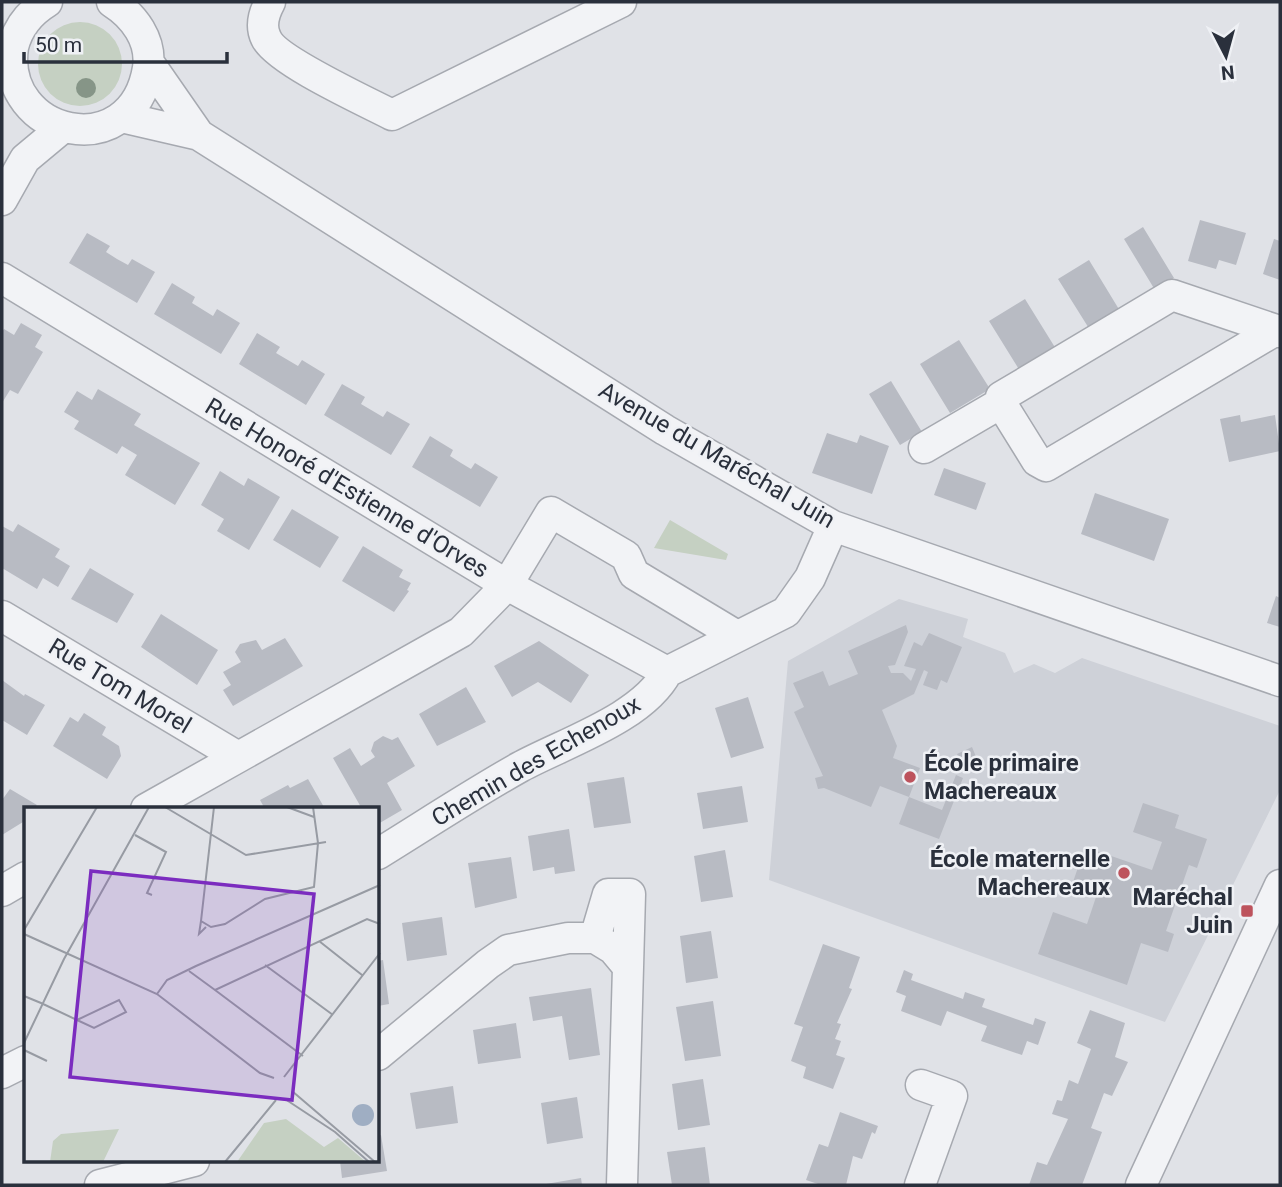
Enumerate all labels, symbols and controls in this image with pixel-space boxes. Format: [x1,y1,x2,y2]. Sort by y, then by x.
scale bar [24,21,228,65]
north arrow [1191,21,1261,91]
text: 50 m [35,33,82,57]
text: N [1220,60,1236,85]
street label: Avenue du Maréchal Juin [594,376,840,534]
street label: Rue Honoré d'Estienne d'Orves [200,392,494,584]
street label: Rue Tom Morel [44,632,196,740]
street label: Chemin des Echenoux [427,690,645,832]
place label: École primaire Machereaux [924,749,1079,805]
marker: École primaire Machereaux [902,769,918,785]
inset map [24,807,380,1162]
place label: École maternelle Machereaux [930,845,1111,901]
marker: École maternelle Machereaux [1116,865,1132,881]
place label: Maréchal Juin [1132,883,1233,939]
marker: Maréchal Juin [1239,903,1255,919]

